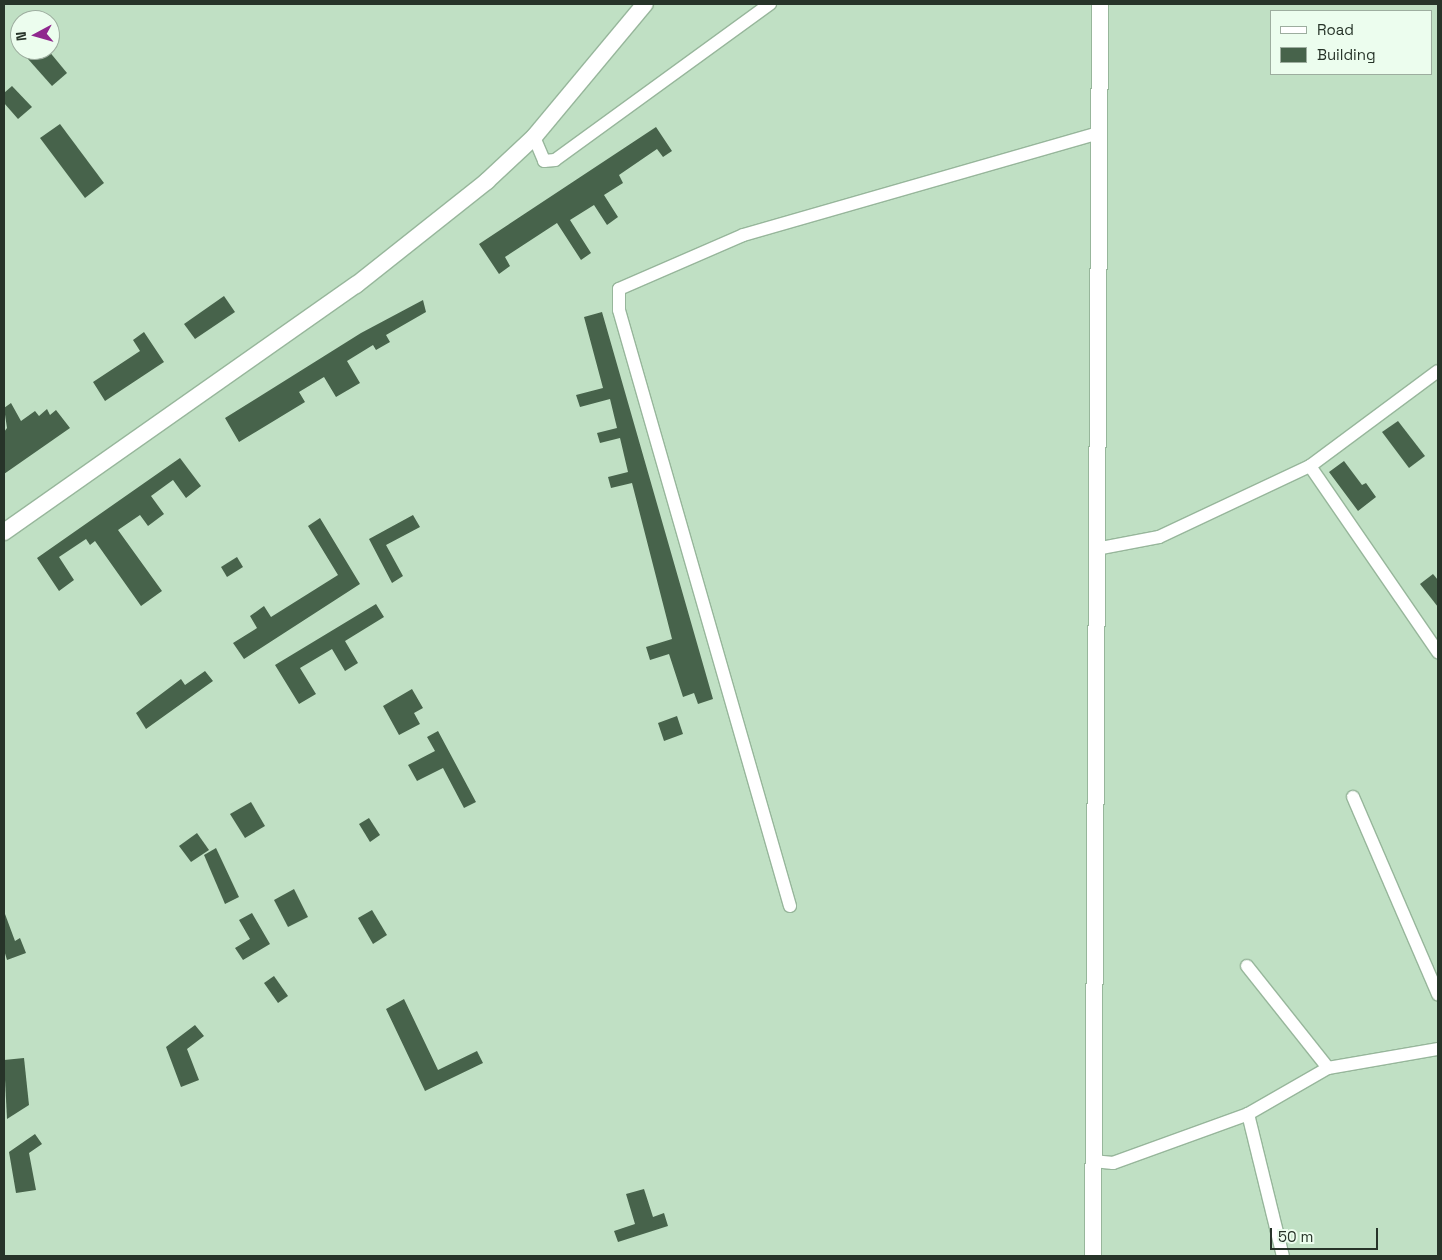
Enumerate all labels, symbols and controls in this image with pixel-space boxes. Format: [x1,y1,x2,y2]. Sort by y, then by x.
north arrow [10,10,60,60]
legend [1270,10,1432,75]
text: Road [1317,20,1354,39]
text: N [12,31,31,42]
text: Building [1317,45,1376,64]
scale bar [1272,1218,1380,1250]
text: 50 m [1278,1227,1313,1246]

